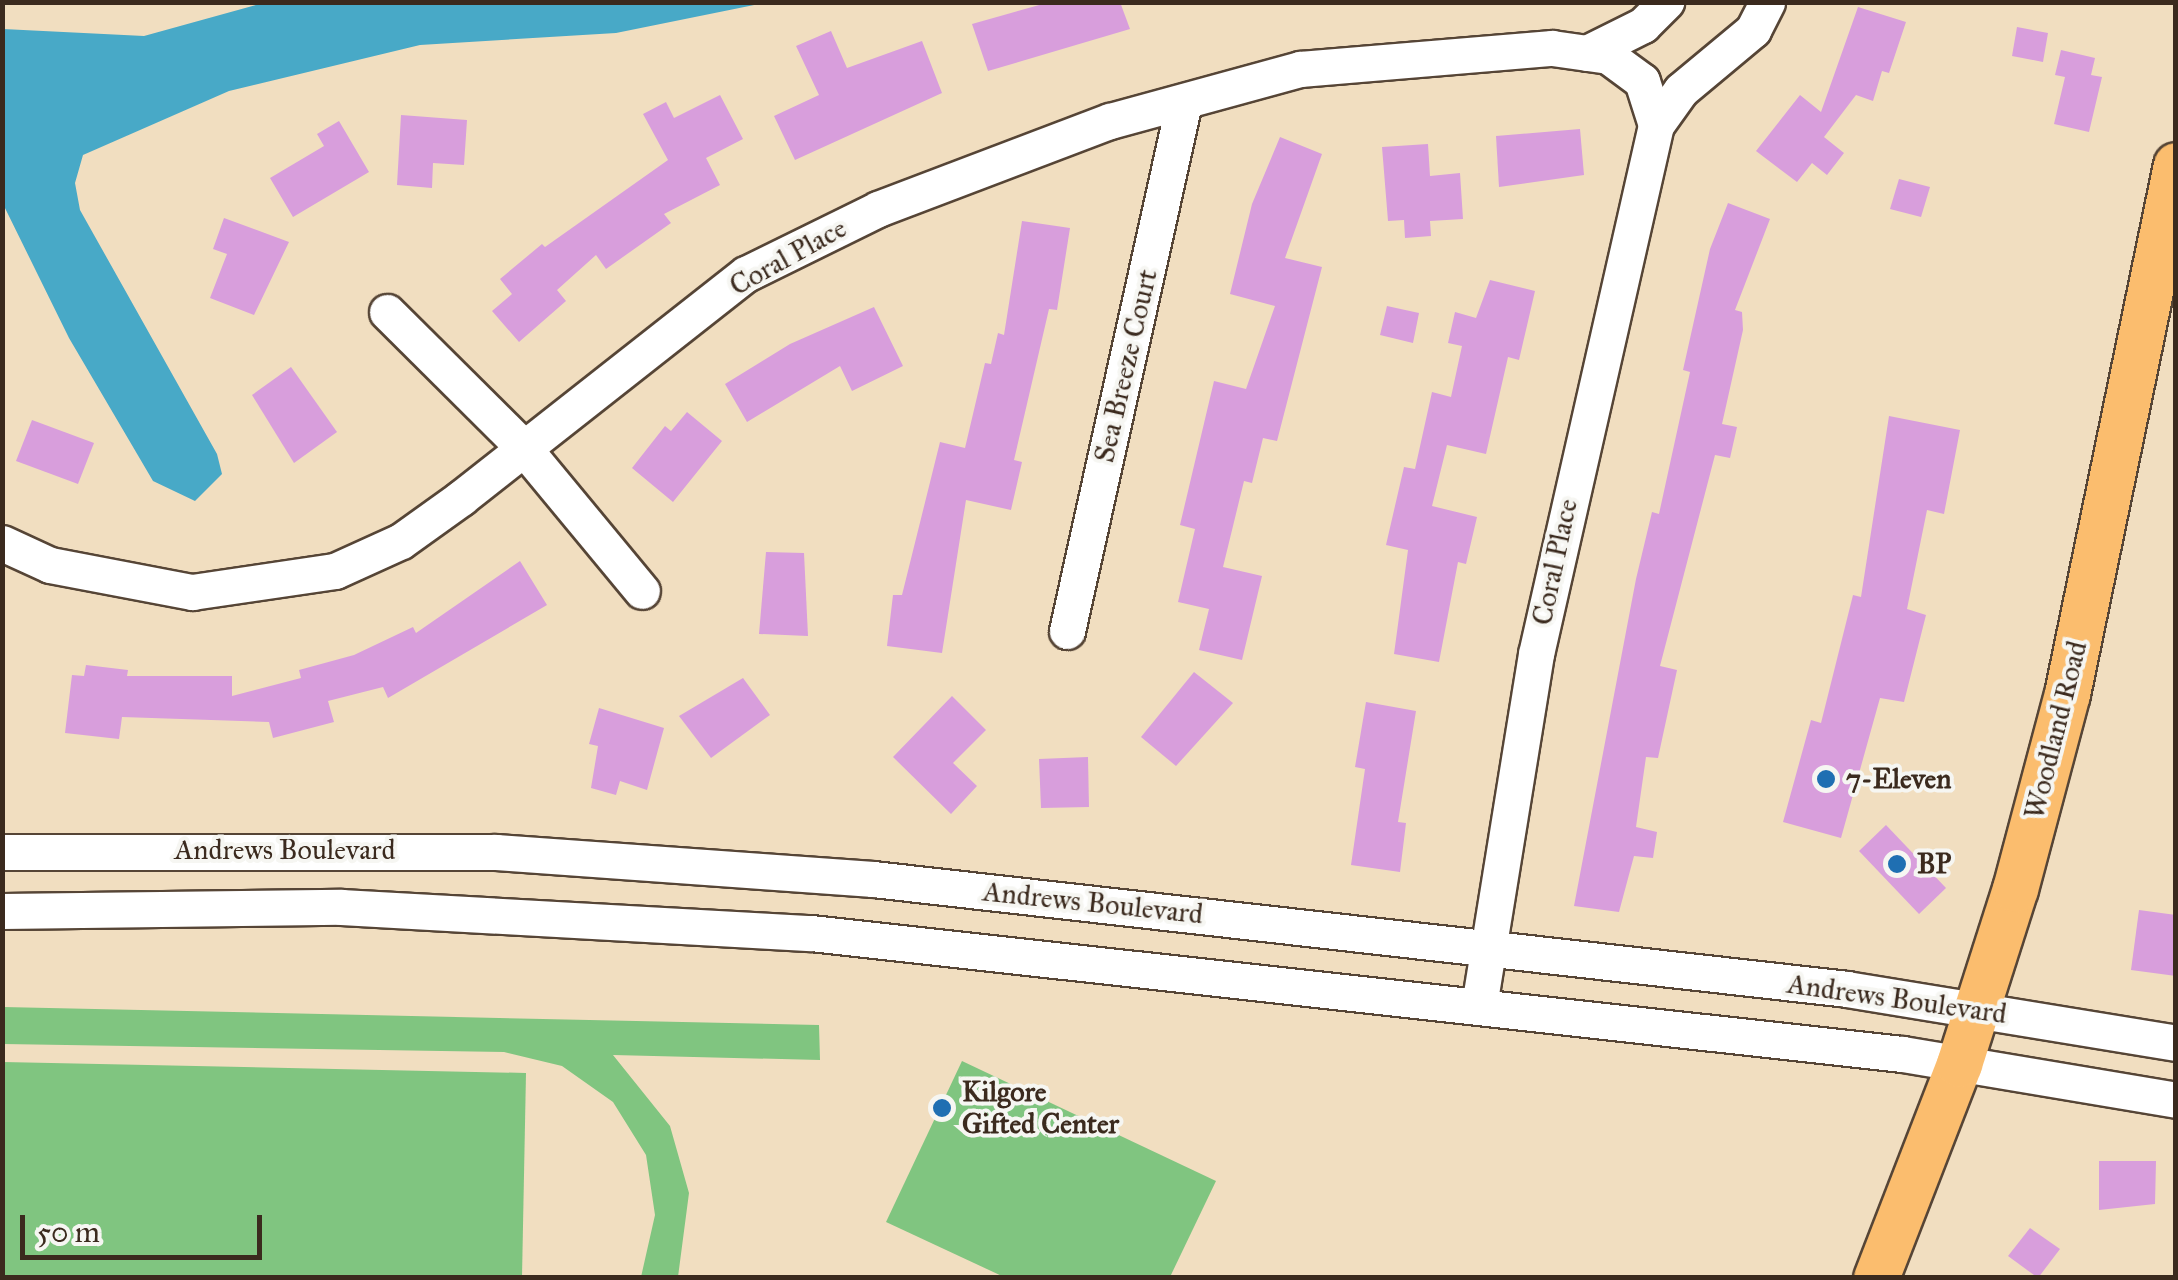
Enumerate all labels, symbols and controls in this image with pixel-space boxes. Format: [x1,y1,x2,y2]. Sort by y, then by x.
street label: Coral Place [724,211,852,303]
street label: Sea Breeze Court [1087,266,1165,466]
street label: Coral Place [1525,496,1585,628]
street label: Woodland Road [2018,637,2094,823]
place label: 7-Eleven [1846,762,1951,796]
marker: 7-Eleven [1815,768,1837,790]
street label: Andrews Boulevard [174,833,396,867]
place label: BP [1917,847,1951,881]
marker: BP [1886,853,1908,875]
street label: Andrews Boulevard [981,875,1205,931]
street label: Andrews Boulevard [1785,967,2009,1031]
place label: Kilgore Gifted Center [962,1075,1119,1141]
marker: Kilgore Gifted Center [931,1097,953,1119]
scale bar [25,1195,268,1257]
text: 50 m [37,1214,100,1250]

